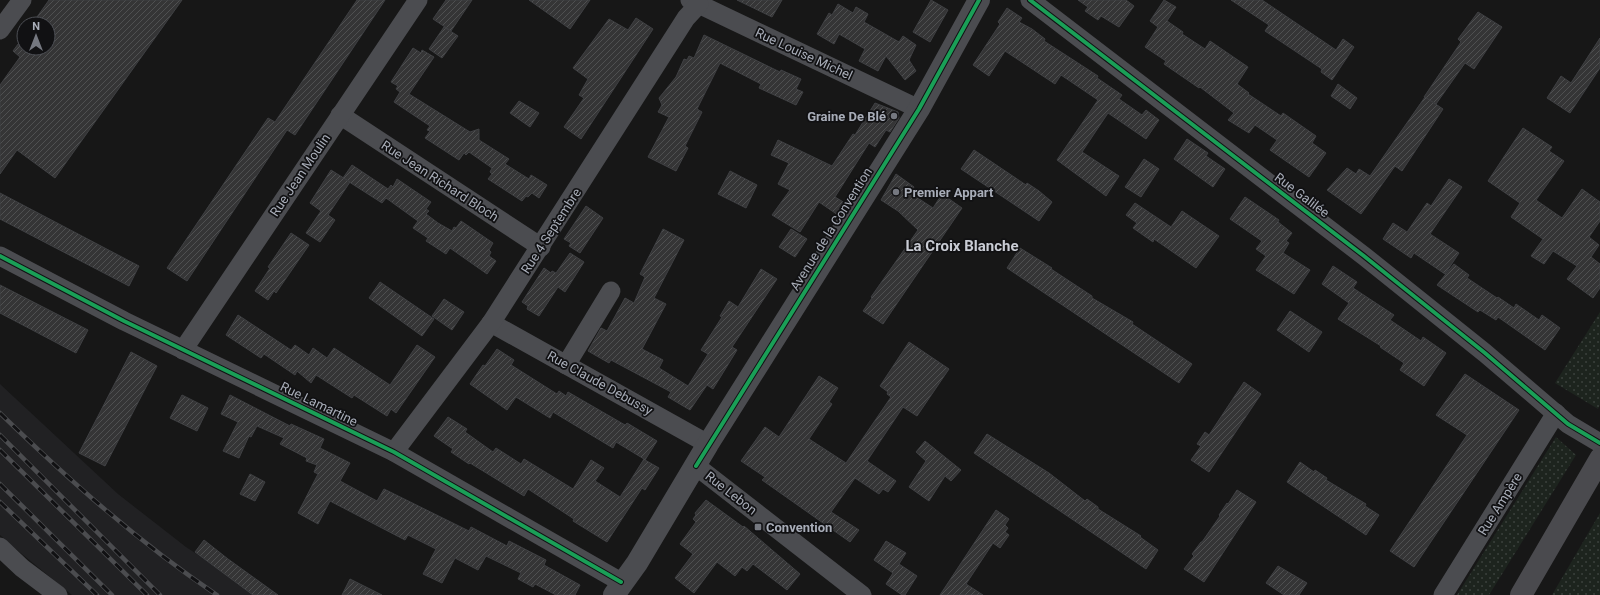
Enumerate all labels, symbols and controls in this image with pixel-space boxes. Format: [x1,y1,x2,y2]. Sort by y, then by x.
north arrow [16,16,56,56]
text: N [32,20,40,33]
street label: Rue Louise Michel [753,25,855,83]
place label: Graine De Blé [807,109,886,124]
marker: Graine De Blé [889,111,899,121]
street label: Rue Jean Moulin [267,131,333,219]
street label: Rue Jean Richard Bloch [379,138,501,224]
street label: Avenue de la Convention [787,165,875,293]
street label: Rue Galilée [1272,170,1332,220]
street label: Rue 4 Septembre [518,185,584,277]
place label: Premier Appart [904,185,994,200]
marker: Premier Appart [891,187,901,197]
district label: La Croix Blanche [905,237,1019,255]
street label: Rue Claude Debussy [545,348,655,418]
street label: Rue Lamartine [278,379,360,429]
street label: Rue Lebon [702,468,760,518]
street label: Rue Ampère [1475,470,1525,538]
place label: Convention [766,520,832,535]
marker: Convention [753,522,763,532]

